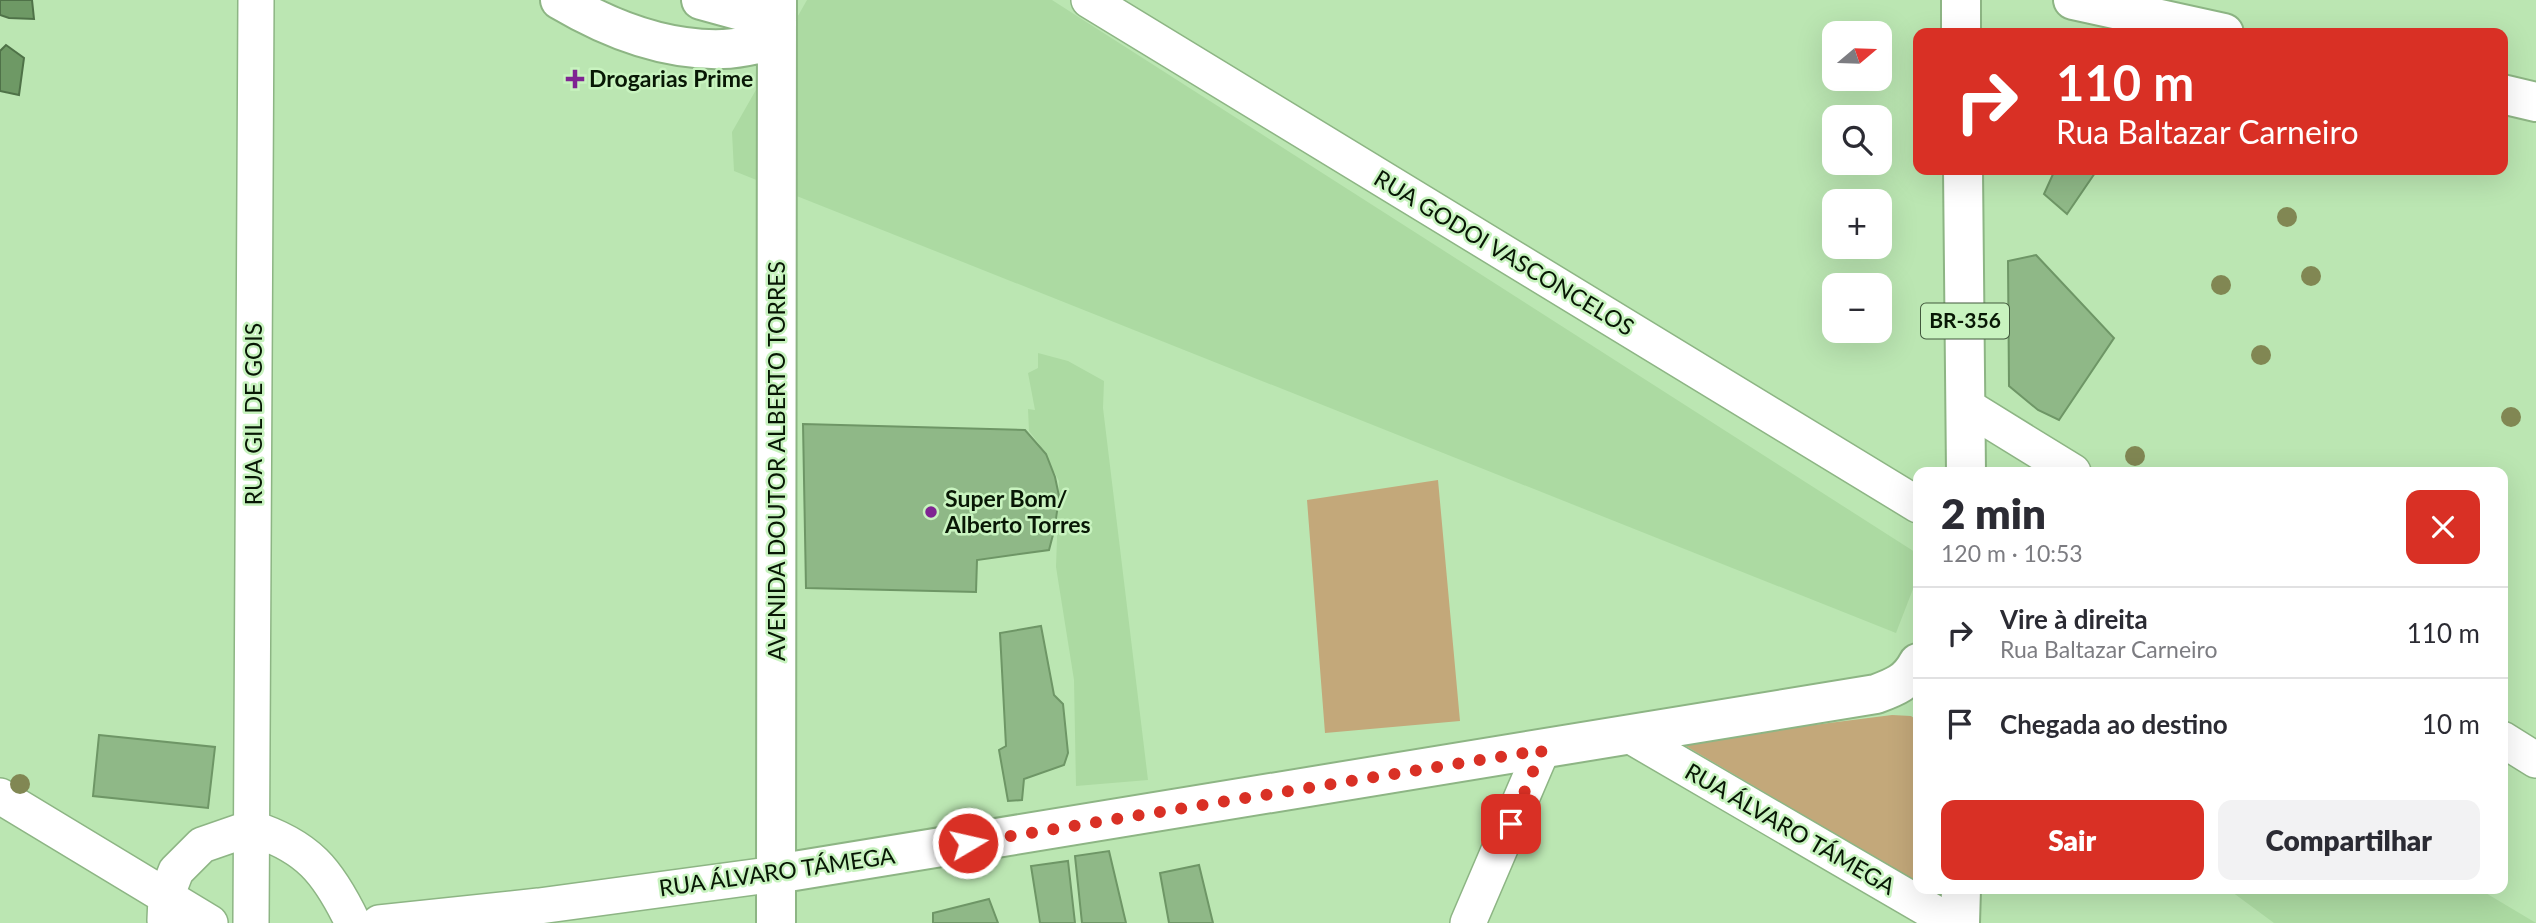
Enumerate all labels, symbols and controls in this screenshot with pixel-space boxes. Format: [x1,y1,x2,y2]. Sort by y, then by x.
north arrow [1822,21,1892,91]
map controls [1822,21,1892,343]
text: 110 m [2056,53,2194,111]
icon: right [1941,56,2032,147]
place label: Drogarias Prime [589,64,753,92]
marker: Drogarias Prime [567,71,583,87]
button: search [1822,105,1892,175]
text: Rua Baltazar Carneiro [2056,112,2359,151]
street label: RUA GODOI VASCONCELOS [1370,163,1639,341]
button: + [1822,189,1892,259]
street label: AVENIDA DOUTOR ALBERTO TORRES [762,261,790,661]
button: − [1822,273,1892,343]
road number: BR-356 [1921,304,2009,338]
street label: RUA GIL DE GOIS [239,323,267,505]
place label: Super Bom/ Alberto Torres [944,484,1091,538]
text: 2 min [1941,488,2046,538]
button: close [2406,490,2480,564]
marker: Super Bom/ Alberto Torres [923,504,939,520]
text: 120 m · 10:53 [1941,539,2083,567]
text: Vire à direita [2000,603,2148,635]
icon: right [1941,614,1979,652]
text: 110 m [2407,617,2480,649]
text: Rua Baltazar Carneiro [2000,635,2218,663]
icon: arrive [1941,705,1979,743]
text: Chegada ao destino [2000,708,2228,740]
text: 10 m [2422,708,2480,740]
street label: RUA ÁLVARO TÁMEGA [1680,757,1901,900]
pin [1481,794,1541,854]
button: Sair [1941,800,2204,880]
button: Compartilhar [2218,800,2480,880]
icon: arrive [1492,805,1530,843]
position arrow [931,806,1005,880]
street label: RUA ÁLVARO TÁMEGA [657,841,897,901]

